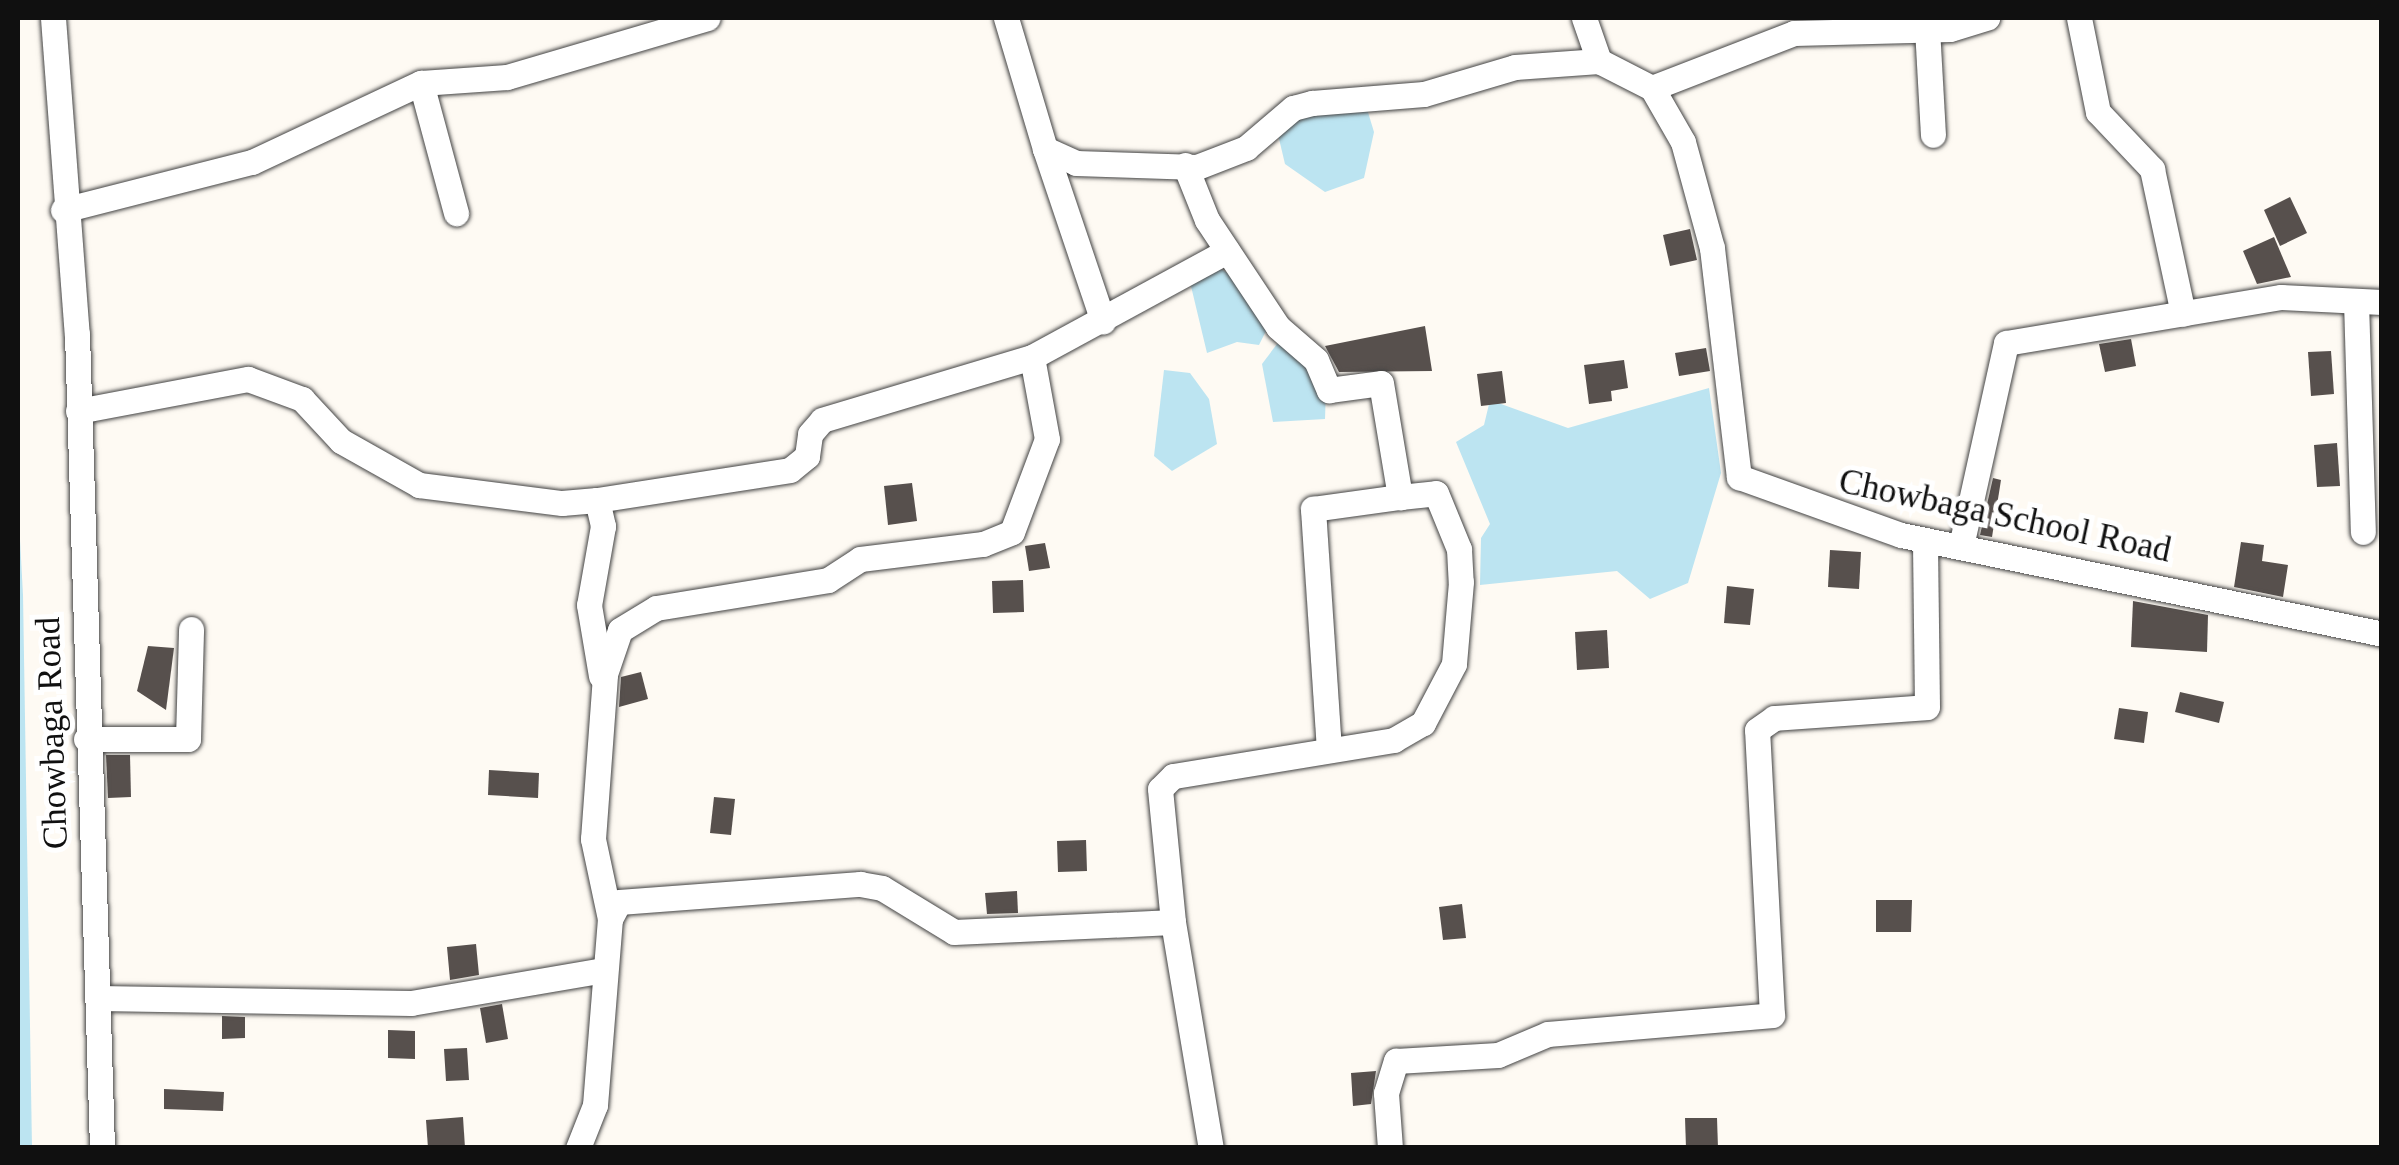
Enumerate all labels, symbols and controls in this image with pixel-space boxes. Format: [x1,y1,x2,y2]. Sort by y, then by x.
street label: Chowbaga School Road [1835,460,2175,572]
street label: Chowbaga Road [27,616,77,850]

